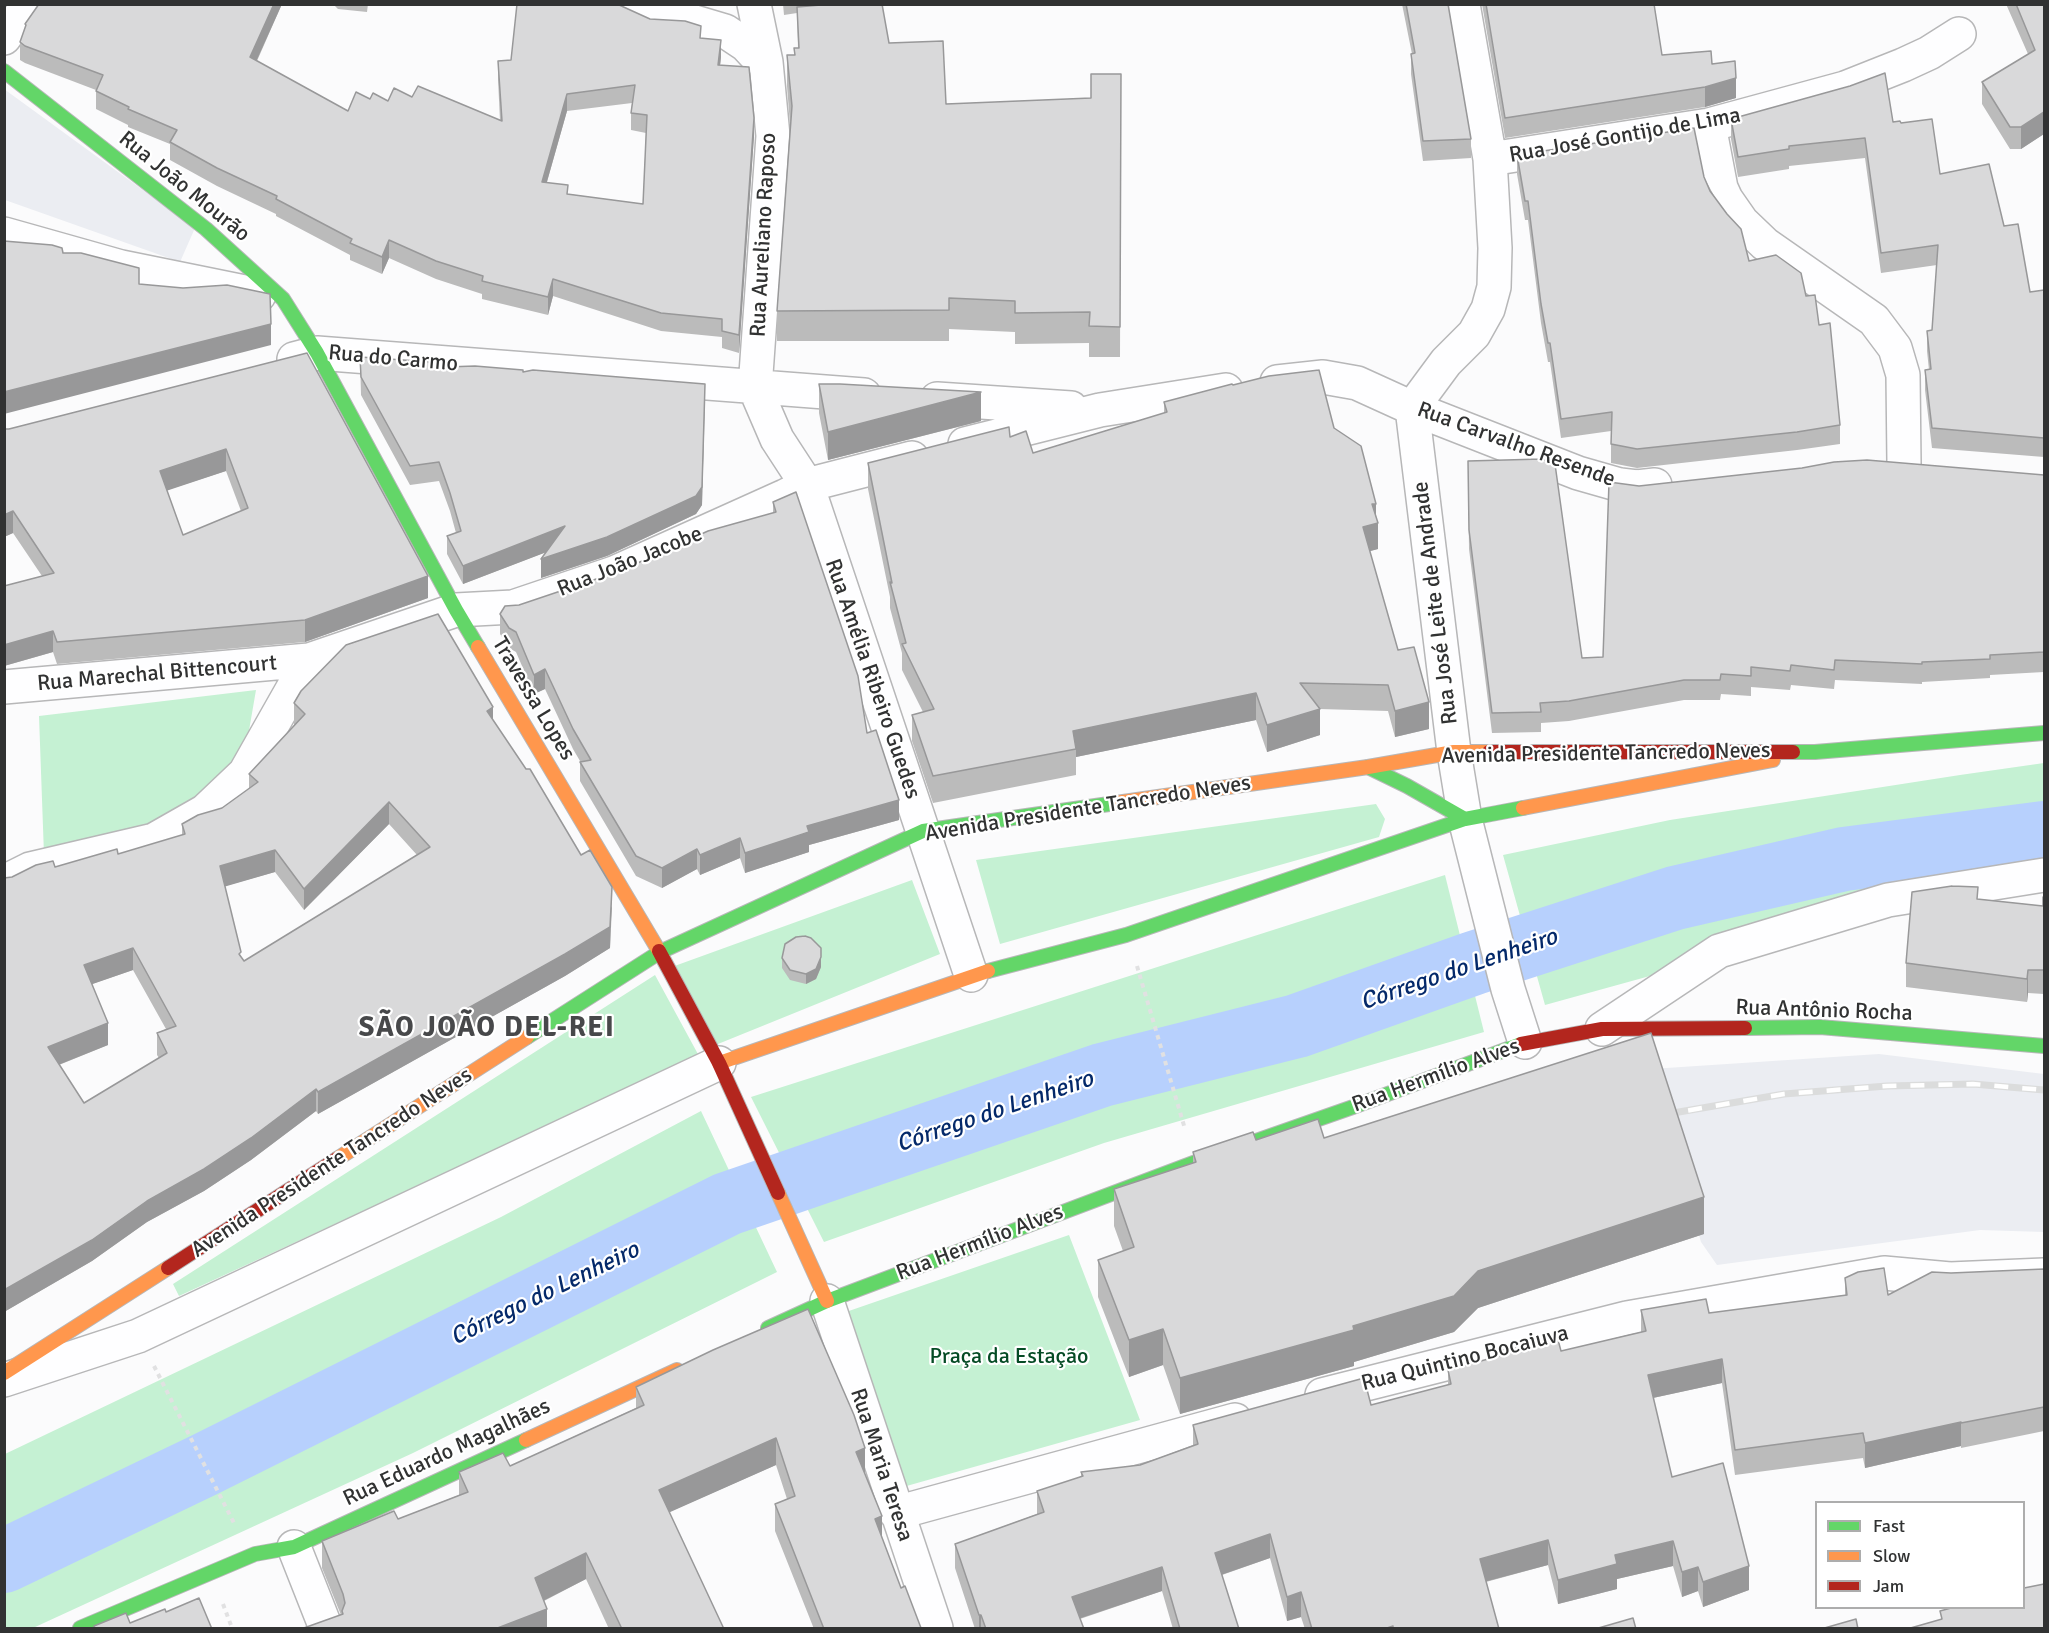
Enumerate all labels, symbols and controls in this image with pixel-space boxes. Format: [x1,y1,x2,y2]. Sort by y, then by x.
street label: Rua José Gontijo de Lima [1507,103,1743,169]
street label: Rua João Mourão [113,126,255,248]
street label: Rua Aureliano Raposo [745,132,783,338]
street label: Rua do Carmo [327,340,459,378]
street label: Rua Carvalho Resende [1413,397,1619,493]
street label: Rua José Leite de Andrade [1408,480,1464,726]
street label: Rua João Jacobe [554,521,706,603]
street label: Rua Amélia Ribeiro Guedes [818,555,926,803]
street label: Travessa Lopes [486,633,580,765]
street label: Rua Marechal Bittencourt [36,650,278,698]
street label: Avenida Presidente Tancredo Neves [1441,738,1771,770]
street label: Avenida Presidente Tancredo Neves [923,770,1253,848]
water label: Córrego do Lenheiro [1357,923,1561,1017]
street label: Rua Antônio Rocha [1735,995,1913,1027]
district label: SÃO JOÃO DEL-REI [359,1012,615,1046]
street label: Rua Hermílio Alves [1348,1033,1524,1119]
street label: Avenida Presidente Tancredo Neves [187,1062,477,1264]
water label: Córrego do Lenheiro [893,1065,1097,1159]
street label: Rua Hermílio Alves [893,1199,1067,1287]
water label: Córrego do Lenheiro [446,1236,644,1352]
street label: Rua Quintino Bocaiuva [1359,1320,1571,1398]
park label: Praça da Estação [930,1344,1088,1370]
street label: Rua Maria Teresa [844,1385,918,1545]
street label: Rua Eduardo Magalhães [339,1393,555,1513]
legend [1815,1501,2025,1609]
text: Fast [1873,1515,1905,1537]
text: Slow [1873,1545,1910,1567]
text: Jam [1873,1575,1904,1597]

